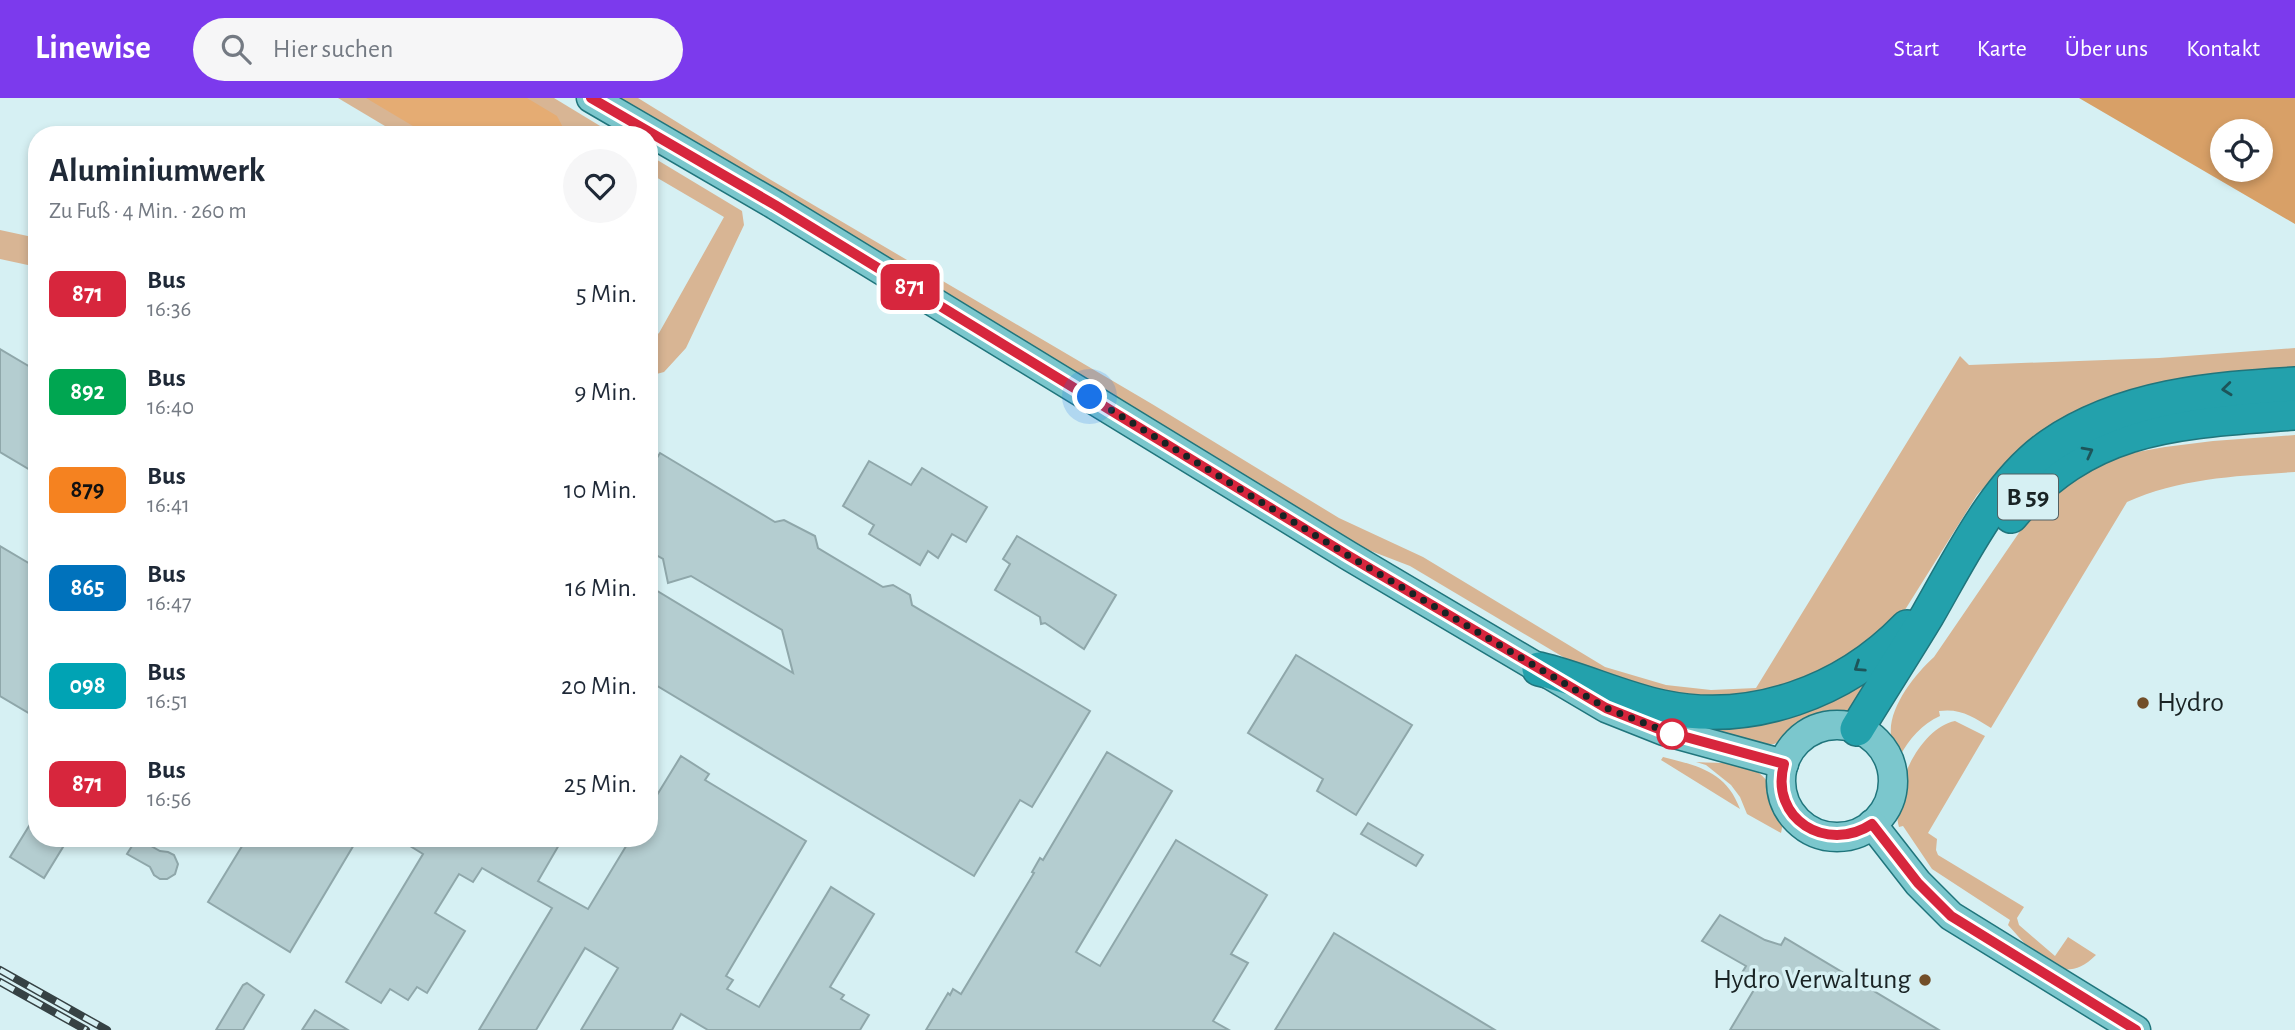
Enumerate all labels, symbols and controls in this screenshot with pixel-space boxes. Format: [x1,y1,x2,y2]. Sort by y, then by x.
search box [193,18,683,81]
icon: search [217,30,255,68]
text: Linewise [35,32,151,65]
text: Hier suchen [273,36,393,62]
text: Start [1894,37,1939,61]
text: Karte [1977,37,2027,61]
text: Über uns [2065,37,2148,61]
text: Kontakt [2186,37,2260,61]
map controls [2210,119,2273,182]
button: locate [2210,119,2273,182]
button: heart [563,149,637,223]
text: Aluminiumwerk [49,155,265,188]
text: Zu Fuß · 4 Min. · 260 m [49,200,247,223]
line badge: 871 [870,264,950,310]
text: Bus [147,267,186,293]
text: 871 [895,275,925,299]
text: 5 Min. [576,281,637,307]
text: 871 [72,282,103,306]
text: 16:36 [147,298,191,321]
text: Bus [147,365,186,391]
text: 9 Min. [574,379,637,405]
your location [1072,379,1107,414]
text: 892 [70,380,105,404]
one-way arrow [2221,382,2233,397]
text: 16:40 [147,396,194,419]
one-way arrow [2080,447,2093,461]
text: Bus [147,463,186,489]
road number: B 59 [1998,474,2058,520]
text: 10 Min. [564,477,637,503]
text: 879 [71,478,104,502]
text: 16:41 [147,494,190,517]
text: Bus [147,561,186,587]
text: 16 Min. [565,575,637,601]
text: 865 [71,576,104,600]
text: 16:47 [147,592,192,615]
text: Bus [147,659,186,685]
one-way arrow [1854,659,1867,671]
text: 20 Min. [561,673,637,699]
text: 098 [70,674,105,698]
place label: Hydro [2157,689,2224,717]
text: 16:51 [147,690,189,713]
marker: Hydro [2135,695,2151,711]
unlabelled marker [1657,719,1687,749]
text: Bus [147,757,186,783]
text: 25 Min. [564,771,637,797]
text: 871 [72,772,103,796]
text: 16:56 [147,788,191,811]
place label: Hydro Verwaltung [1713,966,1911,994]
marker: Hydro Verwaltung [1917,972,1933,988]

